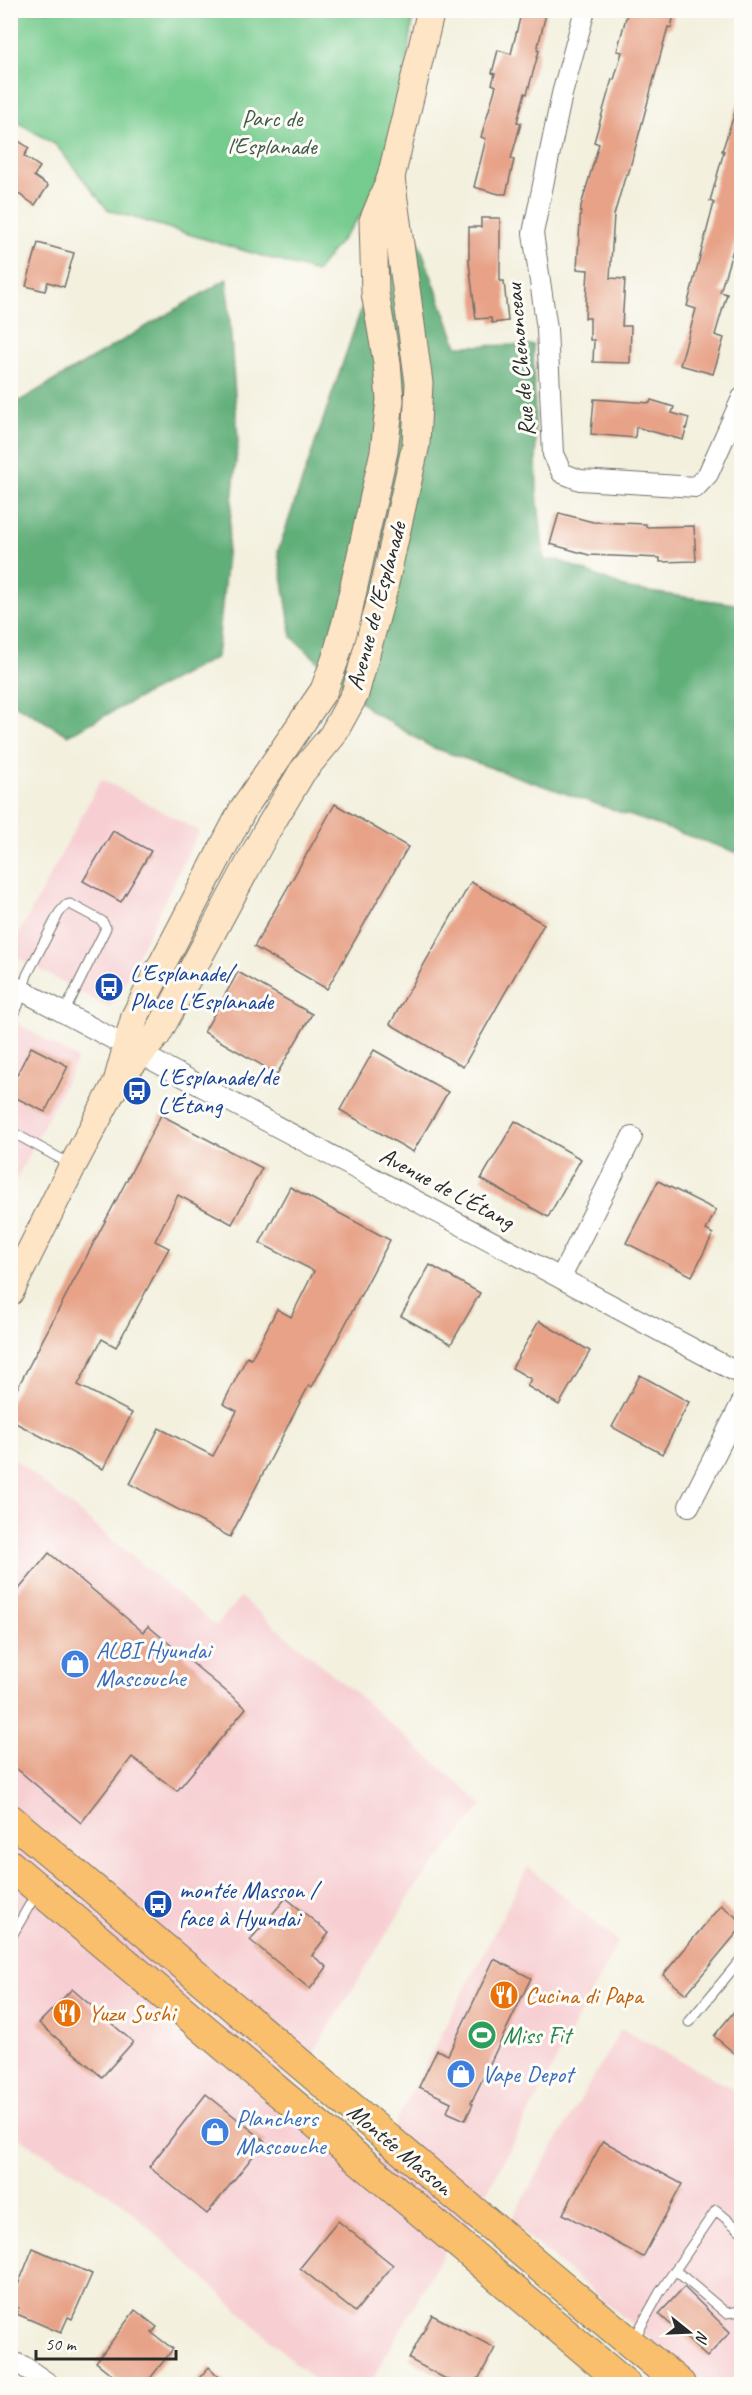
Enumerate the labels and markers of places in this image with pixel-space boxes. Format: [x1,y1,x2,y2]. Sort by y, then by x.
place label: L'Esplanade/ Place L'Esplanade [130,958,275,1016]
bus stop icon: L'Esplanade/ Place L'Esplanade [93,971,125,1003]
place label: L'Esplanade/de L'Étang [158,1062,281,1120]
bus stop icon: L'Esplanade/de L'Étang [121,1075,153,1107]
place label: ALBI Hyundai Mascouche [96,1635,214,1693]
shop icon: ALBI Hyundai Mascouche [59,1648,91,1680]
place label: montée Masson / face à Hyundai [179,1875,323,1933]
bus stop icon: montée Masson / face à Hyundai [142,1888,174,1920]
restaurant icon: Cucina di Papa [488,1979,520,2011]
place label: Cucina di Papa [525,1980,645,2010]
restaurant icon: Yuzu Sushi [51,1997,83,2029]
place label: Yuzu Sushi [88,1998,177,2028]
sports icon: Miss Fit [466,2019,498,2051]
place label: Miss Fit [503,2020,574,2050]
shop icon: Vape Depot [445,2058,477,2090]
place label: Vape Depot [482,2059,576,2089]
place label: Planchers Mascouche [236,2103,328,2161]
shop icon: Planchers Mascouche [199,2116,231,2148]

